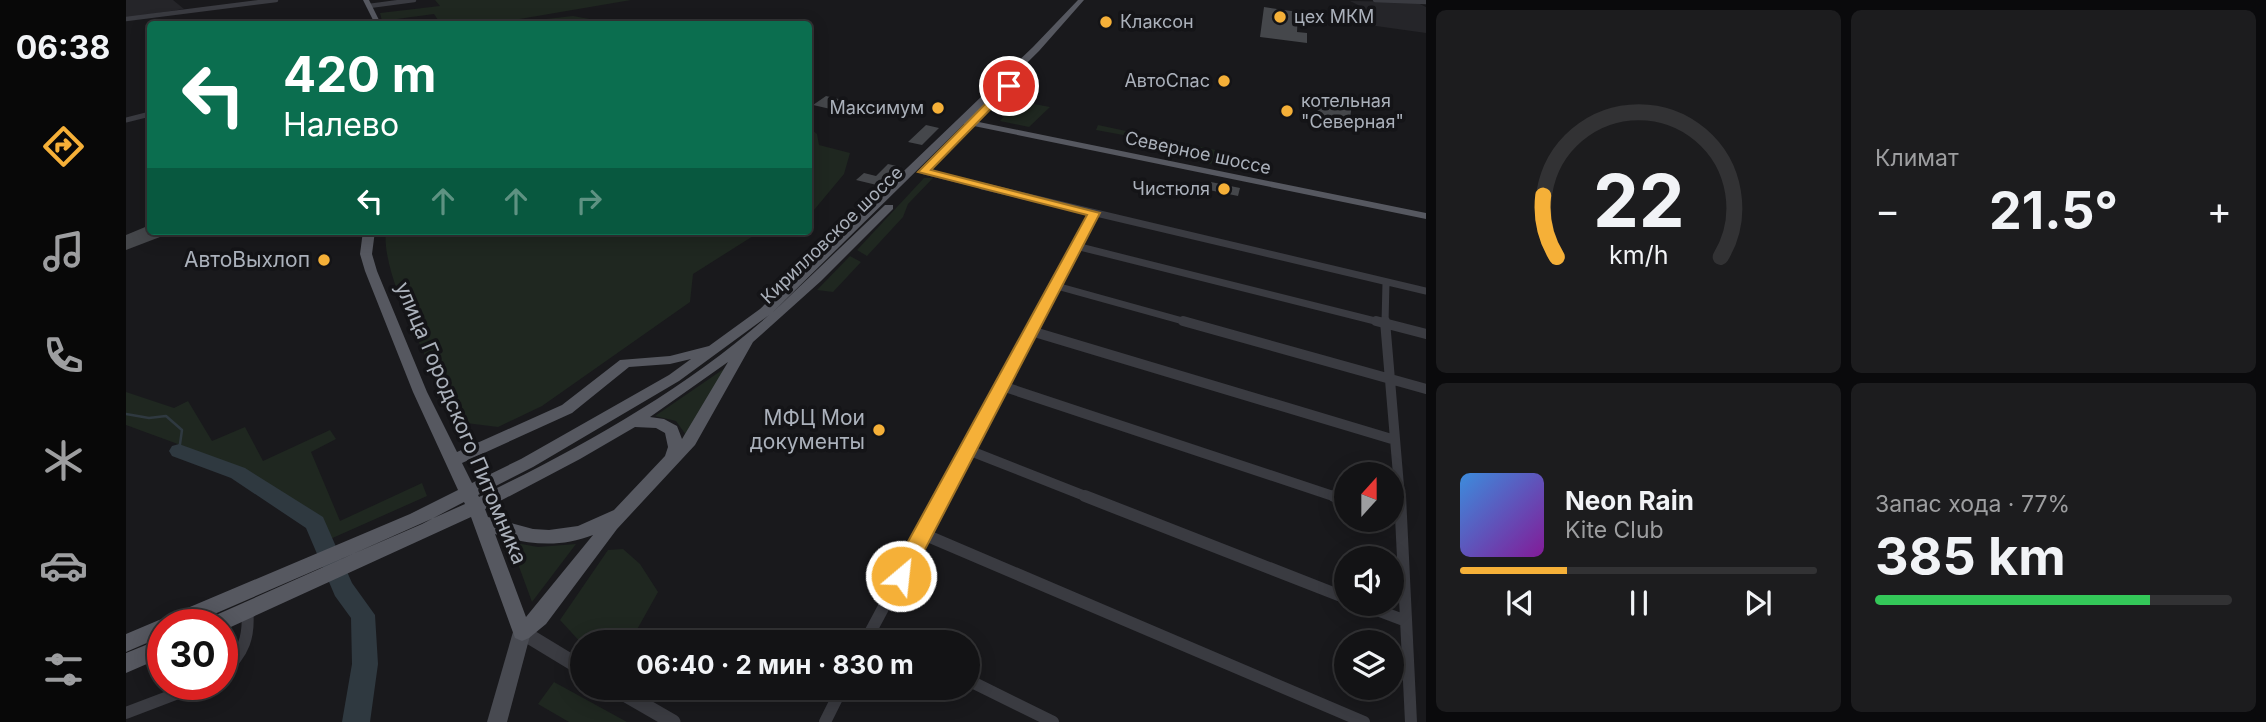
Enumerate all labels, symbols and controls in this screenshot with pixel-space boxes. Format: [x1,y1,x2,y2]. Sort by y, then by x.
place label: цех МКМ [1294,6,1374,27]
marker: цех МКМ [1272,9,1288,25]
place label: Клаксон [1120,11,1194,32]
marker: Клаксон [1098,14,1114,30]
text: 06:38 [16,28,110,67]
text: 420 m [283,45,436,104]
icon: left [168,49,259,140]
pin [979,56,1039,116]
icon: arrive [990,67,1028,105]
place label: АвтоСпас [1124,70,1210,91]
marker: АвтоСпас [1216,73,1232,89]
place label: котельная "Северная" [1301,90,1404,132]
place label: Максимум [830,97,924,118]
marker: Максимум [930,100,946,116]
marker: котельная "Северная" [1279,103,1295,119]
text: Налево [283,105,399,144]
icon: directions [39,122,88,171]
street label: Северное шоссе [1123,127,1273,178]
text: Климат [1875,144,1959,172]
text: 22 [1593,157,1684,246]
street label: Кирилловское шоссе [756,162,907,308]
place label: Чистюля [1132,178,1210,199]
text: 21.5° [1989,179,2118,242]
marker: Чистюля [1216,181,1232,197]
icon: left [351,182,389,220]
icon: ahead [424,182,462,220]
icon: ahead [497,182,535,220]
icon: right [570,182,608,220]
text: − [1875,187,1900,233]
text: + [2207,187,2232,233]
icon: music [39,227,88,276]
text: km/h [1609,240,1668,270]
place label: АвтоВыхлоп [184,247,310,272]
marker: АвтоВыхлоп [316,252,332,268]
street label: улица Городского Питомника [390,278,532,568]
icon: phone [39,331,88,380]
place label: МФЦ Мои документы [750,405,865,454]
marker: МФЦ Мои документы [871,422,887,438]
icon: climate [39,436,88,485]
north arrow [1334,462,1404,532]
map controls [1334,462,1404,700]
text: Neon Rain [1565,485,1694,516]
text: Запас хода · 77% [1875,490,2070,518]
text: Kite Club [1565,516,1664,544]
text: 385 km [1875,525,2066,588]
position arrow [864,539,938,613]
icon: car [39,541,88,590]
button: sound [1334,546,1404,616]
icon: previous [1501,584,1539,622]
icon: pause [1620,584,1658,622]
icon: next [1739,584,1777,622]
speed limit sign: 30 [147,609,238,700]
button: layers [1334,630,1404,700]
icon: filters [39,645,88,694]
text: 06:40 · 2 мин · 830 m [636,649,914,680]

